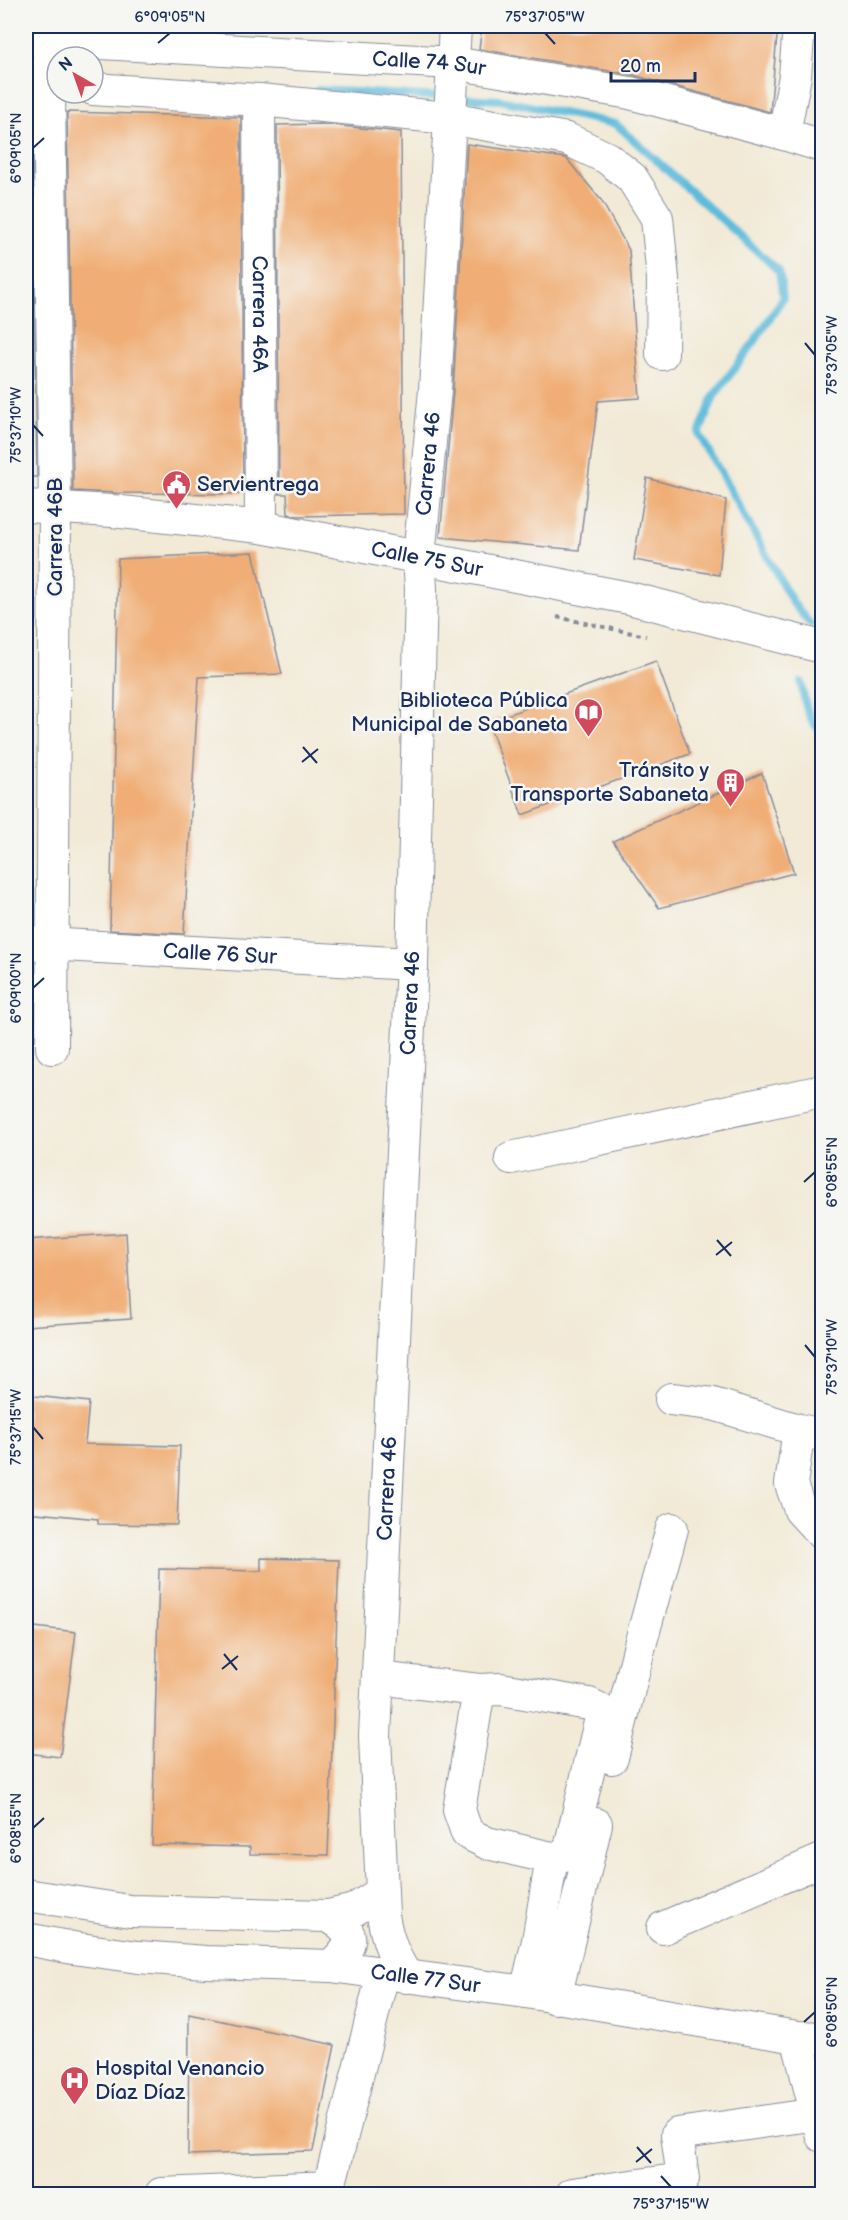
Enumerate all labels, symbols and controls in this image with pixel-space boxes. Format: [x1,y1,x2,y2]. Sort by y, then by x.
text: 6°09'05"N [135,8,205,27]
text: 75°37'05"W [505,8,585,27]
north arrow [45,45,105,105]
scale bar [611,45,695,83]
street label: Calle 74 Sur [372,46,488,81]
text: N [56,54,77,76]
text: 20 m [620,56,661,77]
text: 6°09'05"N [7,113,26,183]
street label: Carrera 46A [247,255,273,373]
text: 75°37'05"W [823,315,842,395]
text: 75°37'10"W [7,386,26,463]
street label: Carrera 46 [411,410,445,517]
public building icon: Servientrega [160,468,192,510]
place label: Servientrega [197,472,319,497]
street label: Carrera 46B [43,478,68,596]
street label: Calle 75 Sur [369,536,485,582]
place label: Biblioteca Pública Municipal de Sabaneta [351,688,568,737]
library icon: Biblioteca Pública Municipal de Sabaneta [573,696,605,738]
place label: Tránsito y Transporte Sabaneta [510,758,709,807]
building icon: Tránsito y Transporte Sabaneta [714,766,746,808]
street label: Calle 76 Sur [162,938,278,969]
street label: Carrera 46 [395,950,425,1056]
text: 6°09'00"N [7,952,26,1024]
text: 6°08'55"N [823,1137,842,1207]
text: 75°37'10"W [823,1318,842,1395]
text: 75°37'15"W [7,1389,26,1465]
street label: Carrera 46 [372,1436,402,1541]
text: 6°08'55"N [7,1793,26,1863]
street label: Calle 77 Sur [369,1959,482,1998]
text: 6°08'50"N [823,1977,842,2048]
place label: Hospital Venancio Díaz Díaz [95,2056,265,2105]
hospital icon: Hospital Venancio Díaz Díaz [58,2064,90,2106]
text: 75°37'15"W [633,2195,709,2214]

